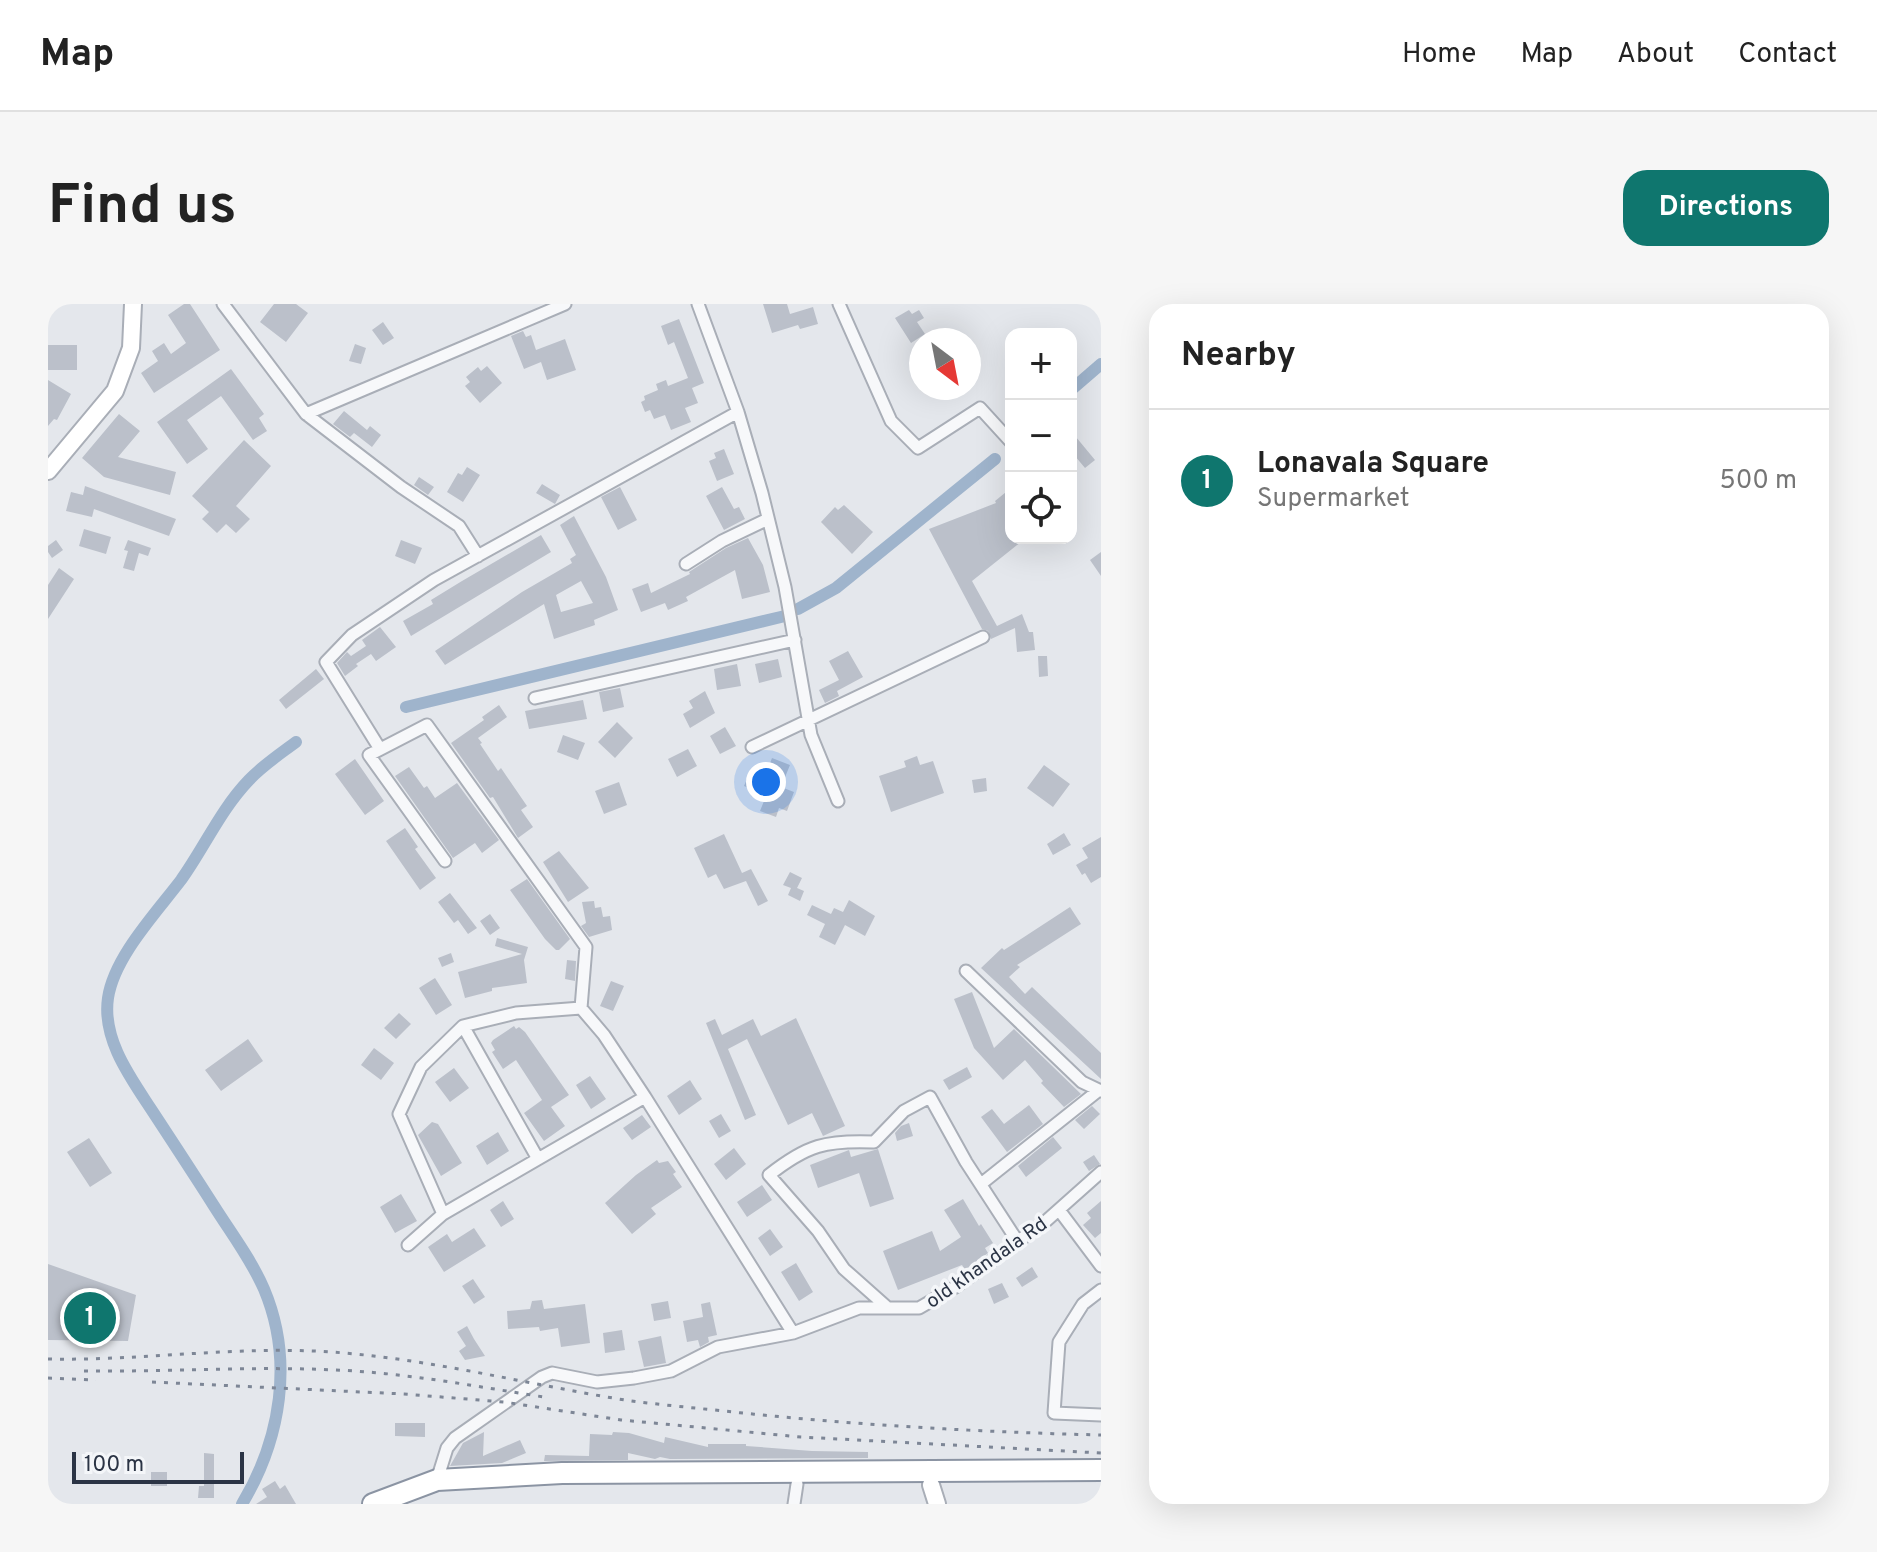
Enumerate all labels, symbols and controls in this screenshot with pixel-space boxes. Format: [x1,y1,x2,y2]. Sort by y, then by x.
text: Map [40,31,114,80]
text: Home [1402,37,1476,73]
text: Map [1520,37,1573,73]
text: About [1617,37,1694,73]
text: Contact [1738,37,1837,73]
button: Directions [1623,170,1829,246]
text: Find us [48,173,237,243]
north arrow [909,328,981,400]
map controls [1005,328,1077,544]
button: + [1005,328,1077,400]
text: Nearby [1181,335,1296,378]
button: − [1005,400,1077,472]
text: Lonavala Square [1257,446,1489,483]
text: 1 [1202,465,1212,498]
text: 500 m [1720,465,1797,498]
button: locate [1005,472,1077,544]
text: Supermarket [1257,483,1409,516]
your location [746,762,786,802]
street label: old khandala Rd [921,1212,1053,1315]
pin: 1 [64,1288,116,1348]
scale bar [72,1448,244,1484]
text: 100 m [84,1452,144,1479]

